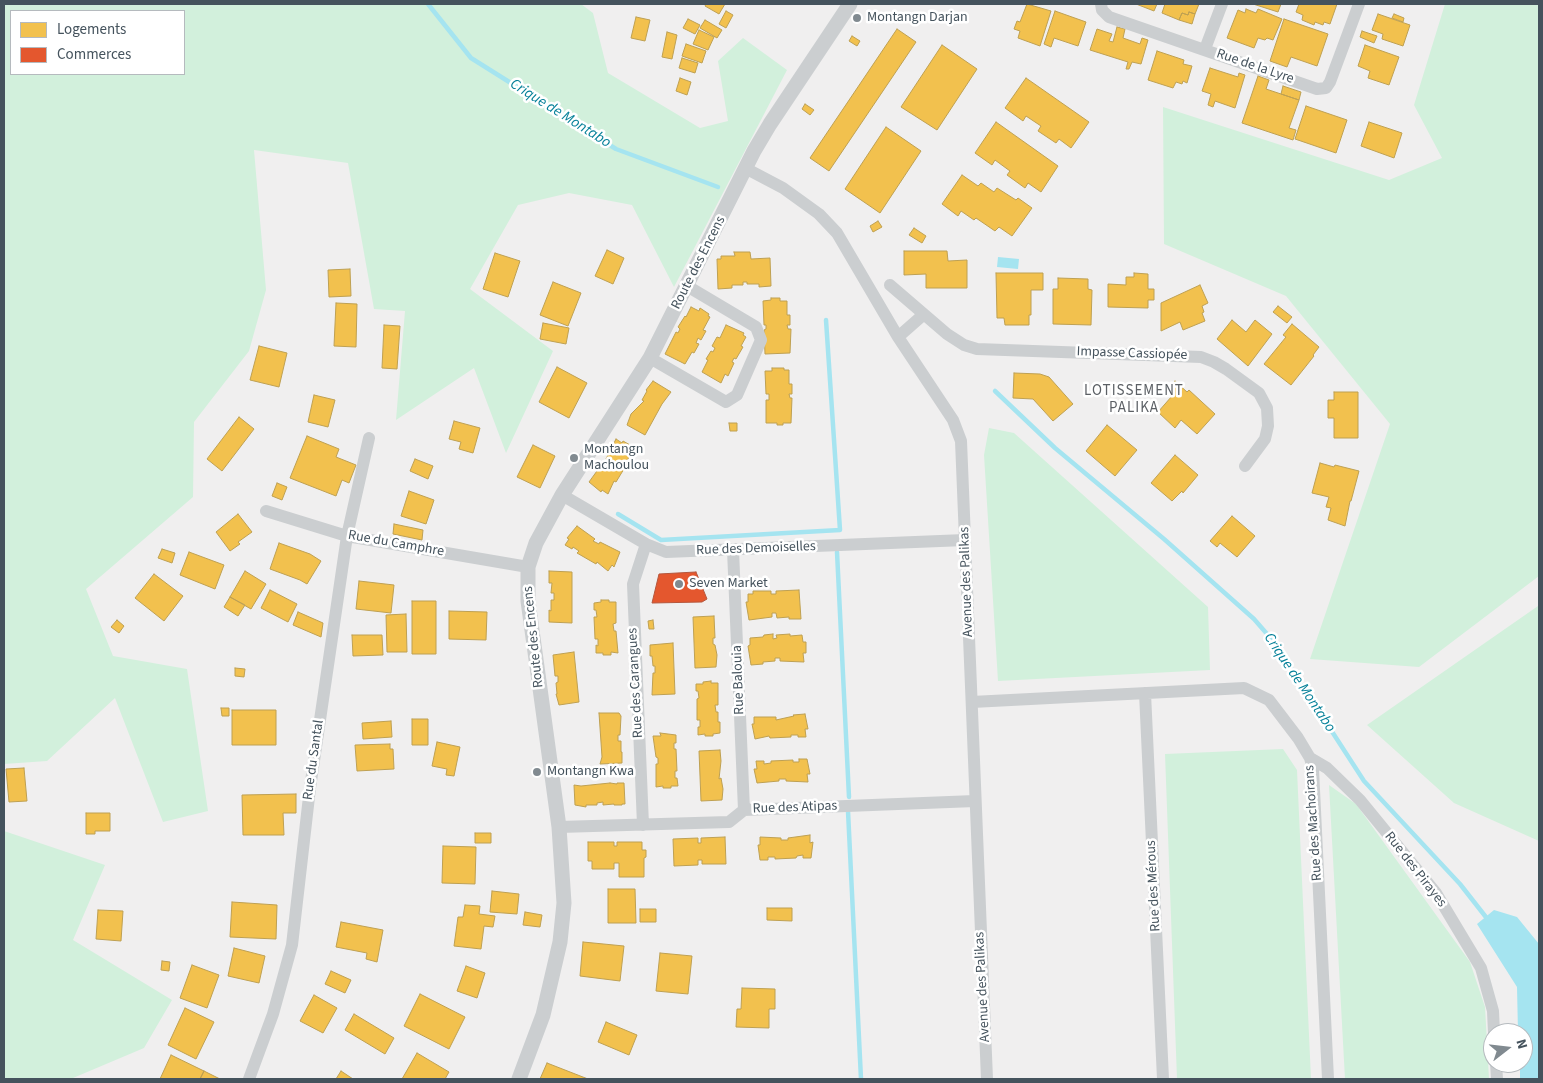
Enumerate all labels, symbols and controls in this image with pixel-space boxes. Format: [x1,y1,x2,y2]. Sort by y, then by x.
legend [10,10,185,75]
place label: Montangn Darjan [867,10,968,26]
marker: Montangn Darjan [851,12,863,24]
text: Logements [57,19,126,40]
text: Commerces [57,44,131,65]
street label: Rue de la Lyre [1214,46,1296,88]
water label: Crique de Montabo [506,76,614,152]
street label: Route des Encens [668,214,730,312]
street label: Impasse Cassiopée [1076,344,1188,364]
district label: LOTISSEMENT PALIKA [1083,383,1185,418]
place label: Montangn Machoulou [584,442,649,474]
marker: Montangn Machoulou [568,452,580,464]
street label: Rue du Camphre [347,527,445,561]
street label: Avenue des Palikas [957,527,977,637]
street label: Rue des Demoiselles [696,539,816,559]
place label: Seven Market [689,576,768,592]
marker: Seven Market [673,578,685,590]
street label: Route des Encens [520,585,548,689]
street label: Rue des Carangues [625,627,647,739]
water label: Crique de Montabo [1259,630,1339,736]
street label: Rue Balouia [729,645,749,715]
street label: Rue du Santal [300,719,328,801]
place label: Montangn Kwa [547,764,634,780]
street label: Rue des Machoirans [1302,765,1326,881]
marker: Montangn Kwa [531,766,543,778]
street label: Rue des Atipas [752,798,838,818]
street label: Rue des Pirayes [1380,829,1450,911]
street label: Rue des Mérous [1143,840,1165,932]
street label: Avenue des Palikas [972,931,994,1043]
north arrow [1483,1023,1533,1073]
text: N [1511,1037,1532,1051]

